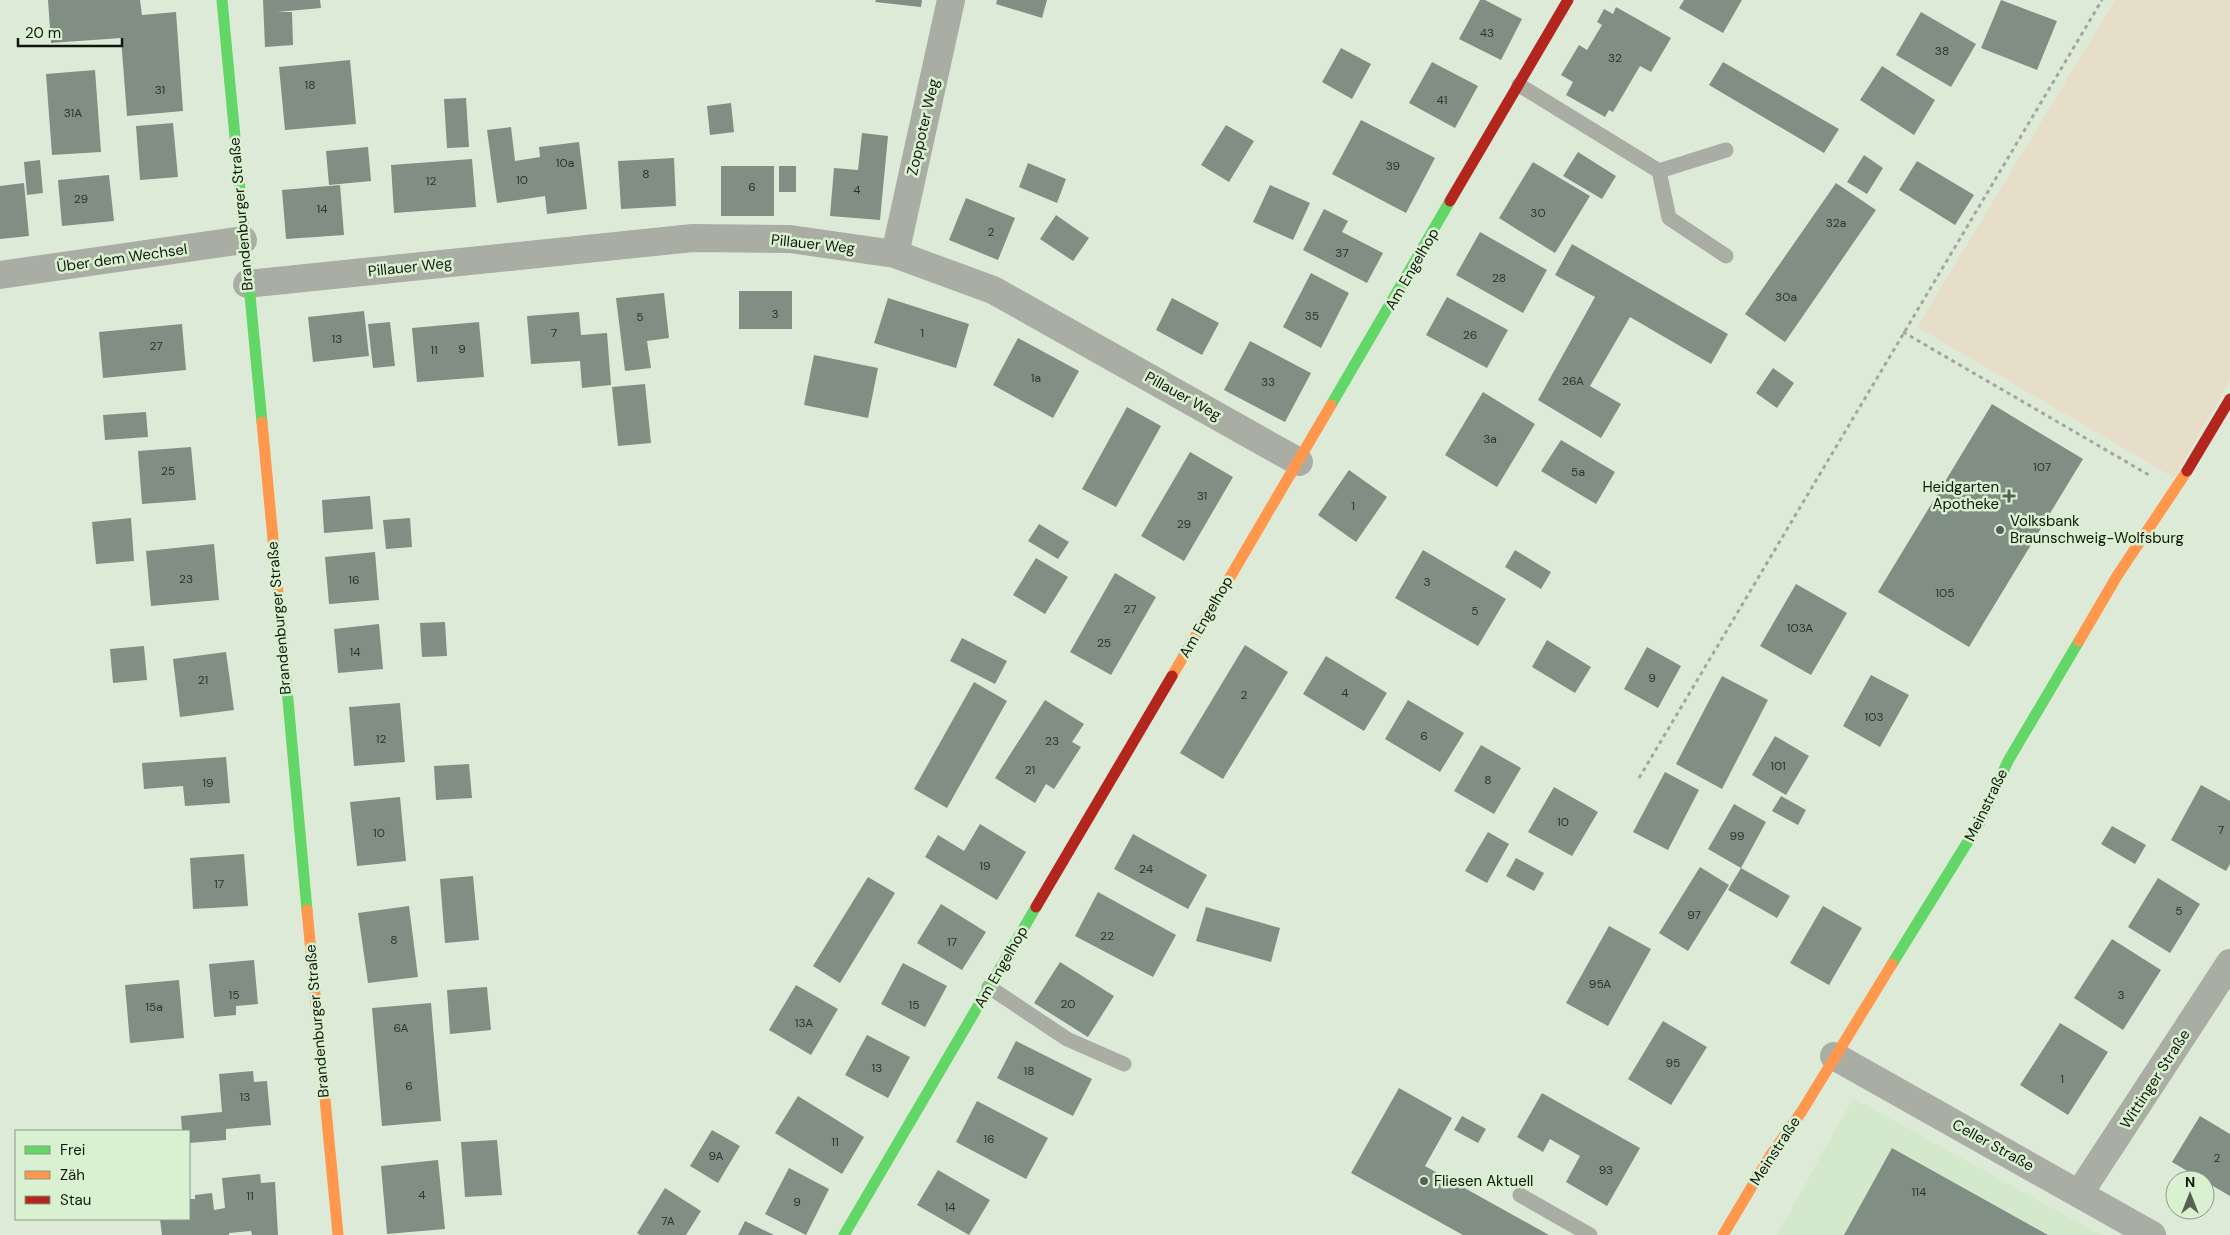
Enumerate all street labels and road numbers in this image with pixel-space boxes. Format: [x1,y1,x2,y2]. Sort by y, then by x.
street label: Zoppoter Weg [902,77,944,177]
street label: Brandenburger Straße [224,136,258,292]
street label: Am Engelhop [1381,224,1443,314]
street label: Pillauer Weg [770,230,856,258]
street label: Über dem Wechsel [56,239,188,277]
street label: Pillauer Weg [367,253,453,281]
street label: Pillauer Weg [1141,367,1225,425]
street label: Brandenburger Straße [262,540,296,696]
street label: Am Engelhop [1175,572,1237,662]
street label: Meinstraße [1960,765,2012,845]
street label: Am Engelhop [970,922,1032,1012]
street label: Brandenburger Straße [300,943,334,1099]
street label: Wittinger Straße [2115,1025,2195,1133]
street label: Meinstraße [1745,1113,1805,1189]
street label: Celler Straße [1949,1114,2037,1176]

